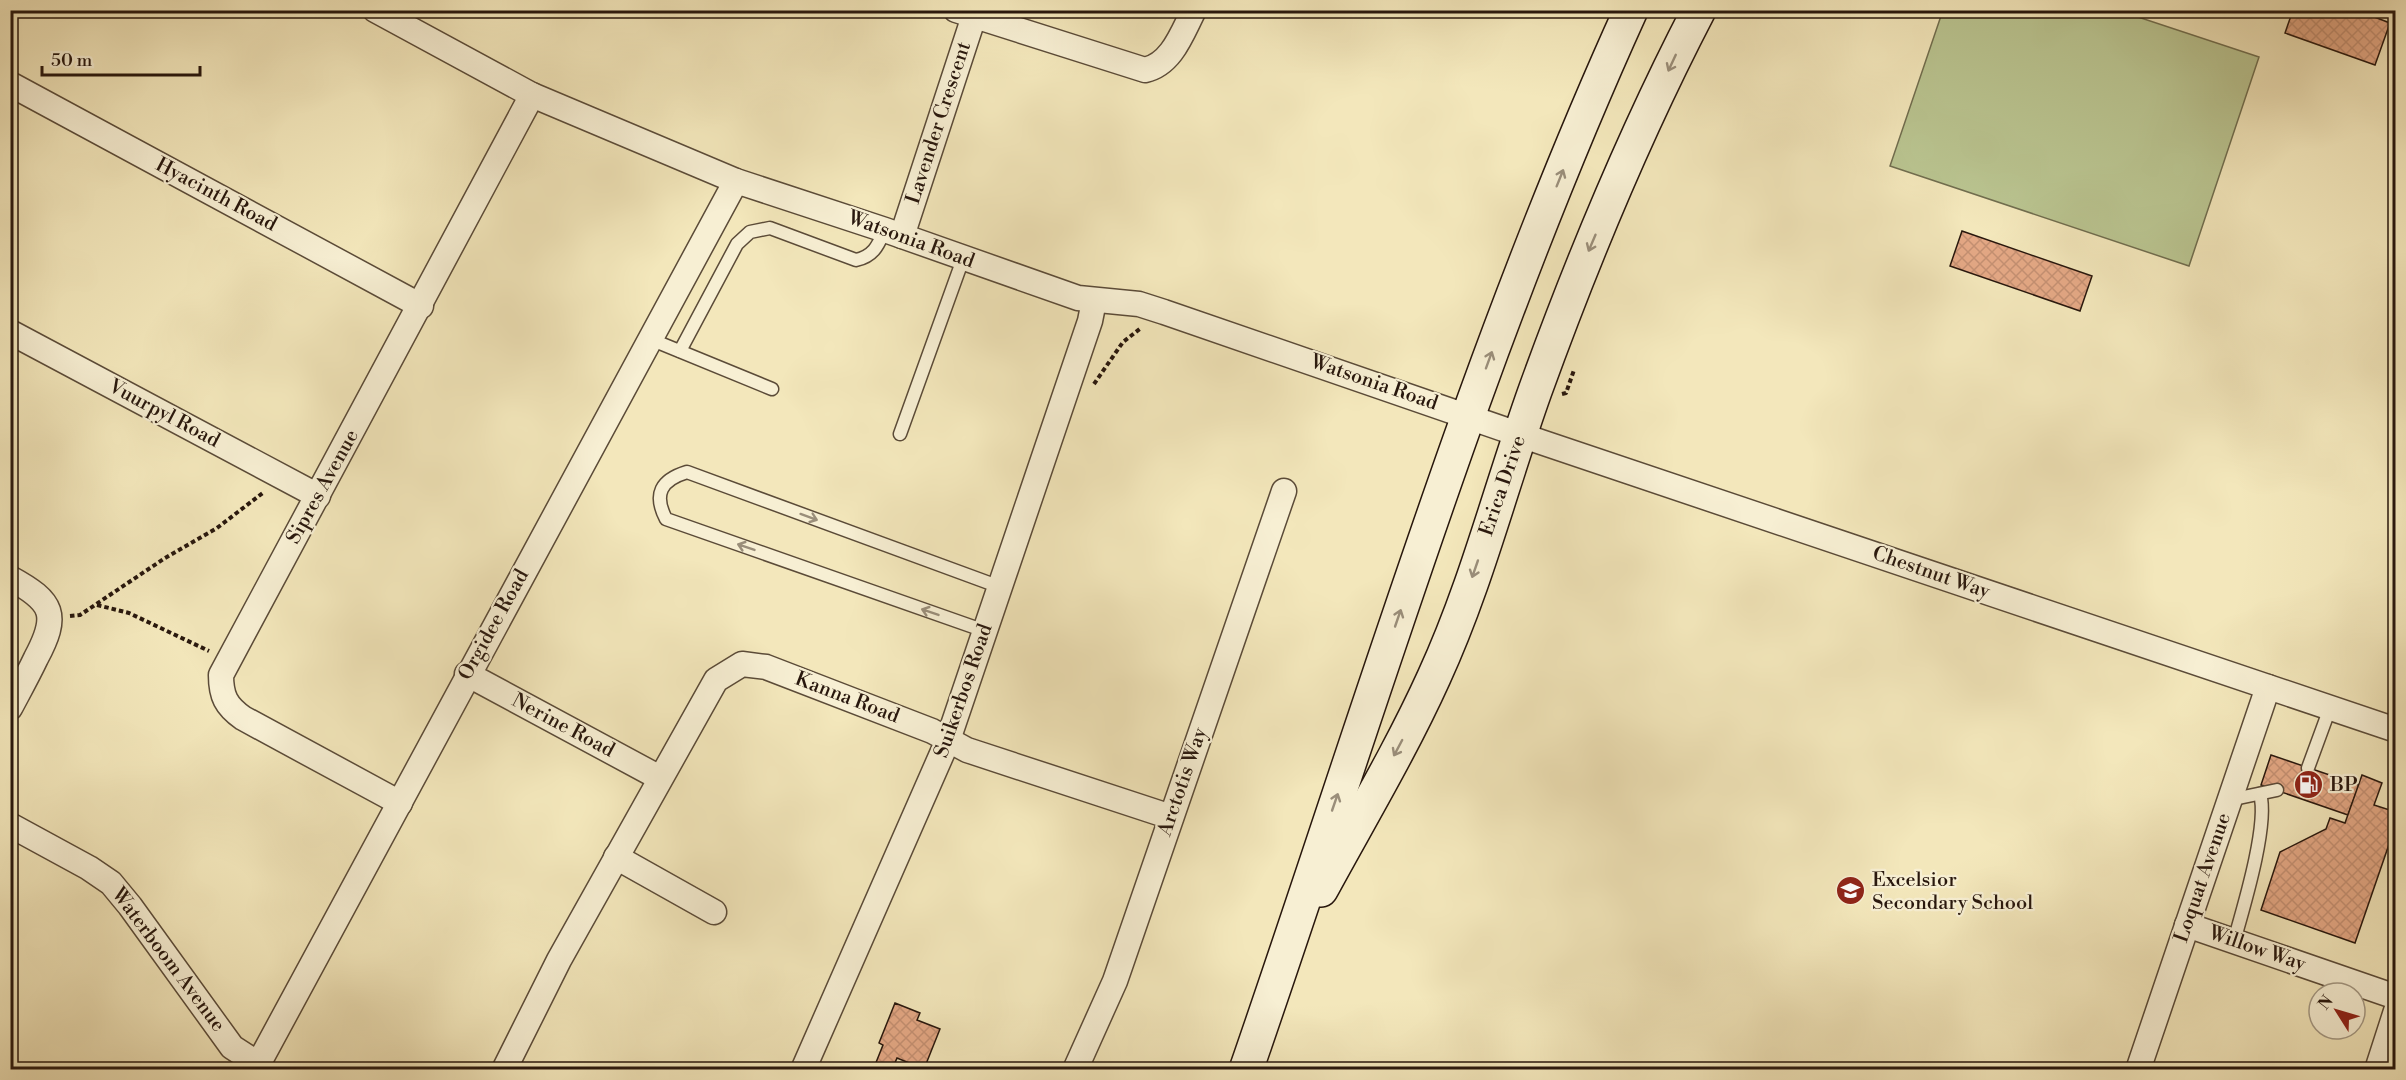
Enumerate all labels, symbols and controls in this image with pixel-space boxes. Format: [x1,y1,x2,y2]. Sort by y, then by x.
scale bar [42,39,200,77]
street label: Lavender Crescent [901,39,977,207]
text: 50 m [51,49,93,72]
one-way arrow [1666,53,1678,71]
street label: Hyacinth Road [151,153,282,238]
one-way arrow [1555,170,1566,188]
street label: Watsonia Road [843,205,978,275]
one-way arrow [1586,233,1597,252]
street label: Watsonia Road [1306,349,1442,417]
one-way arrow [1484,351,1495,370]
street label: Vuurpyl Road [103,374,225,454]
street label: Sipres Avenue [281,425,365,549]
street label: Erica Drive [1474,432,1532,540]
one-way arrow [799,512,817,523]
one-way arrow [737,541,756,552]
street label: Chestnut Way [1869,541,1993,605]
one-way arrow [1468,559,1479,578]
street label: Orgidee Road [453,565,535,685]
one-way arrow [921,606,940,617]
one-way arrow [1394,609,1405,628]
street label: Suikerbos Road [929,620,999,761]
street label: Kanna Road [791,667,903,730]
street label: Nerine Road [507,688,619,764]
street label: Arctotis Way [1152,724,1213,841]
one-way arrow [1392,739,1404,756]
fuel station icon: BP [2293,769,2325,801]
place label: BP [2329,773,2358,798]
one-way arrow [1330,793,1341,812]
street label: Loquat Avenue [2169,810,2237,946]
place label: Excelsior Secondary School [1872,868,2033,916]
school or university icon: Excelsior Secondary School [1835,875,1867,907]
street label: Waterboom Avenue [105,882,230,1037]
street label: Willow Way [2204,920,2309,977]
north arrow [2307,981,2367,1041]
text: N [2314,991,2338,1014]

